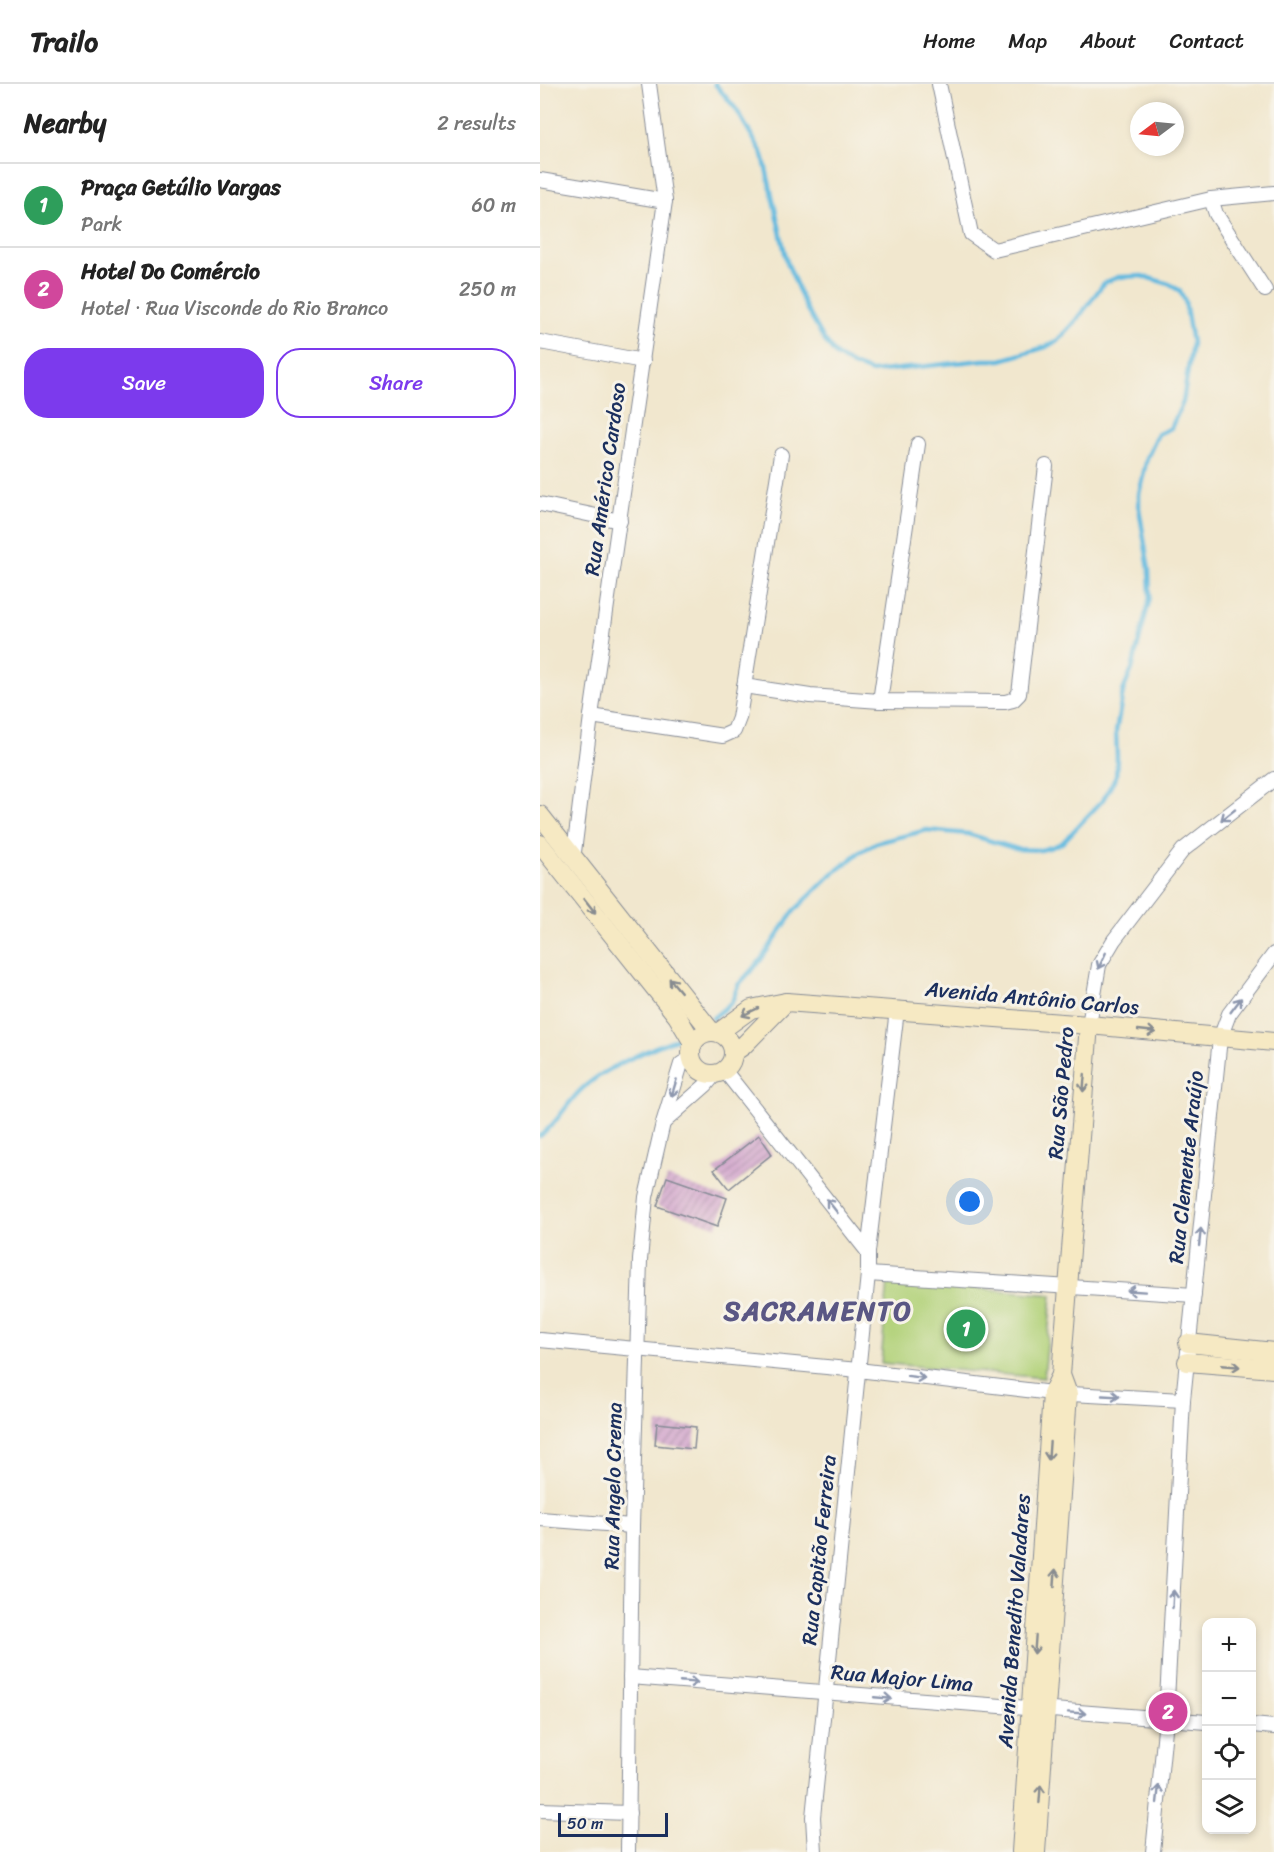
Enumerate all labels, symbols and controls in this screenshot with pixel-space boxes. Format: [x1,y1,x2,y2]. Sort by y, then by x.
text: Trailo [30,17,98,66]
text: Home [923,22,975,60]
text: Map [1008,22,1047,60]
text: About [1080,22,1137,60]
text: Contact [1170,22,1244,60]
text: Nearby [24,100,106,146]
north arrow [1130,102,1184,156]
text: 2 results [437,106,516,141]
text: Praça Getúlio Vargas [81,168,281,207]
text: 1 [39,188,48,223]
text: 60 m [471,188,516,223]
text: Park [81,207,122,242]
text: Hotel Do Comércio [81,252,260,291]
text: 2 [38,272,49,307]
text: 250 m [459,272,516,307]
text: Hotel · Rua Visconde do Rio Branco [81,291,388,326]
button: Save [24,348,264,418]
button: Share [276,348,516,418]
street label: Rua Américo Cardoso [573,380,637,578]
one-way arrow [1220,808,1236,821]
one-way arrow [583,897,596,913]
one-way arrow [1096,952,1107,970]
street label: Avenida Antônio Carlos [923,970,1141,1026]
one-way arrow [668,978,682,993]
one-way arrow [1230,998,1242,1014]
one-way arrow [741,1006,759,1018]
street label: Rua São Pedro [1036,1025,1086,1161]
one-way arrow [1137,1026,1156,1037]
street label: Rua Clemente Araújo [1157,1068,1215,1265]
one-way arrow [1078,1073,1089,1093]
one-way arrow [668,1078,679,1097]
your location [955,1187,984,1216]
one-way arrow [825,1198,838,1214]
one-way arrow [1195,1228,1206,1248]
one-way arrow [1126,1286,1146,1297]
district label: SACRAMENTO [723,1287,912,1335]
pin: 1 [946,1306,986,1352]
one-way arrow [1220,1361,1240,1372]
one-way arrow [905,1371,925,1382]
one-way arrow [1100,1391,1120,1402]
street label: Rua Angelo Crema [593,1402,633,1570]
one-way arrow [1043,1440,1054,1460]
street label: Rua Capitão Ferreira [790,1453,848,1647]
street label: Avenida Benedito Valadares [986,1492,1042,1750]
one-way arrow [1050,1569,1061,1589]
one-way arrow [1167,1590,1178,1610]
map controls [1202,1618,1256,1834]
button: + [1202,1618,1256,1672]
one-way arrow [1030,1635,1041,1655]
street label: Rua Major Lima [829,1653,975,1703]
button: − [1202,1672,1256,1726]
one-way arrow [678,1677,698,1688]
pin: 2 [1148,1690,1188,1734]
one-way arrow [872,1693,892,1704]
one-way arrow [1067,1708,1087,1719]
button: locate [1202,1726,1256,1780]
button: layers [1202,1780,1256,1834]
one-way arrow [1035,1784,1046,1804]
one-way arrow [1153,1784,1164,1804]
text: 50 m [567,1809,603,1838]
scale bar [558,1810,668,1838]

